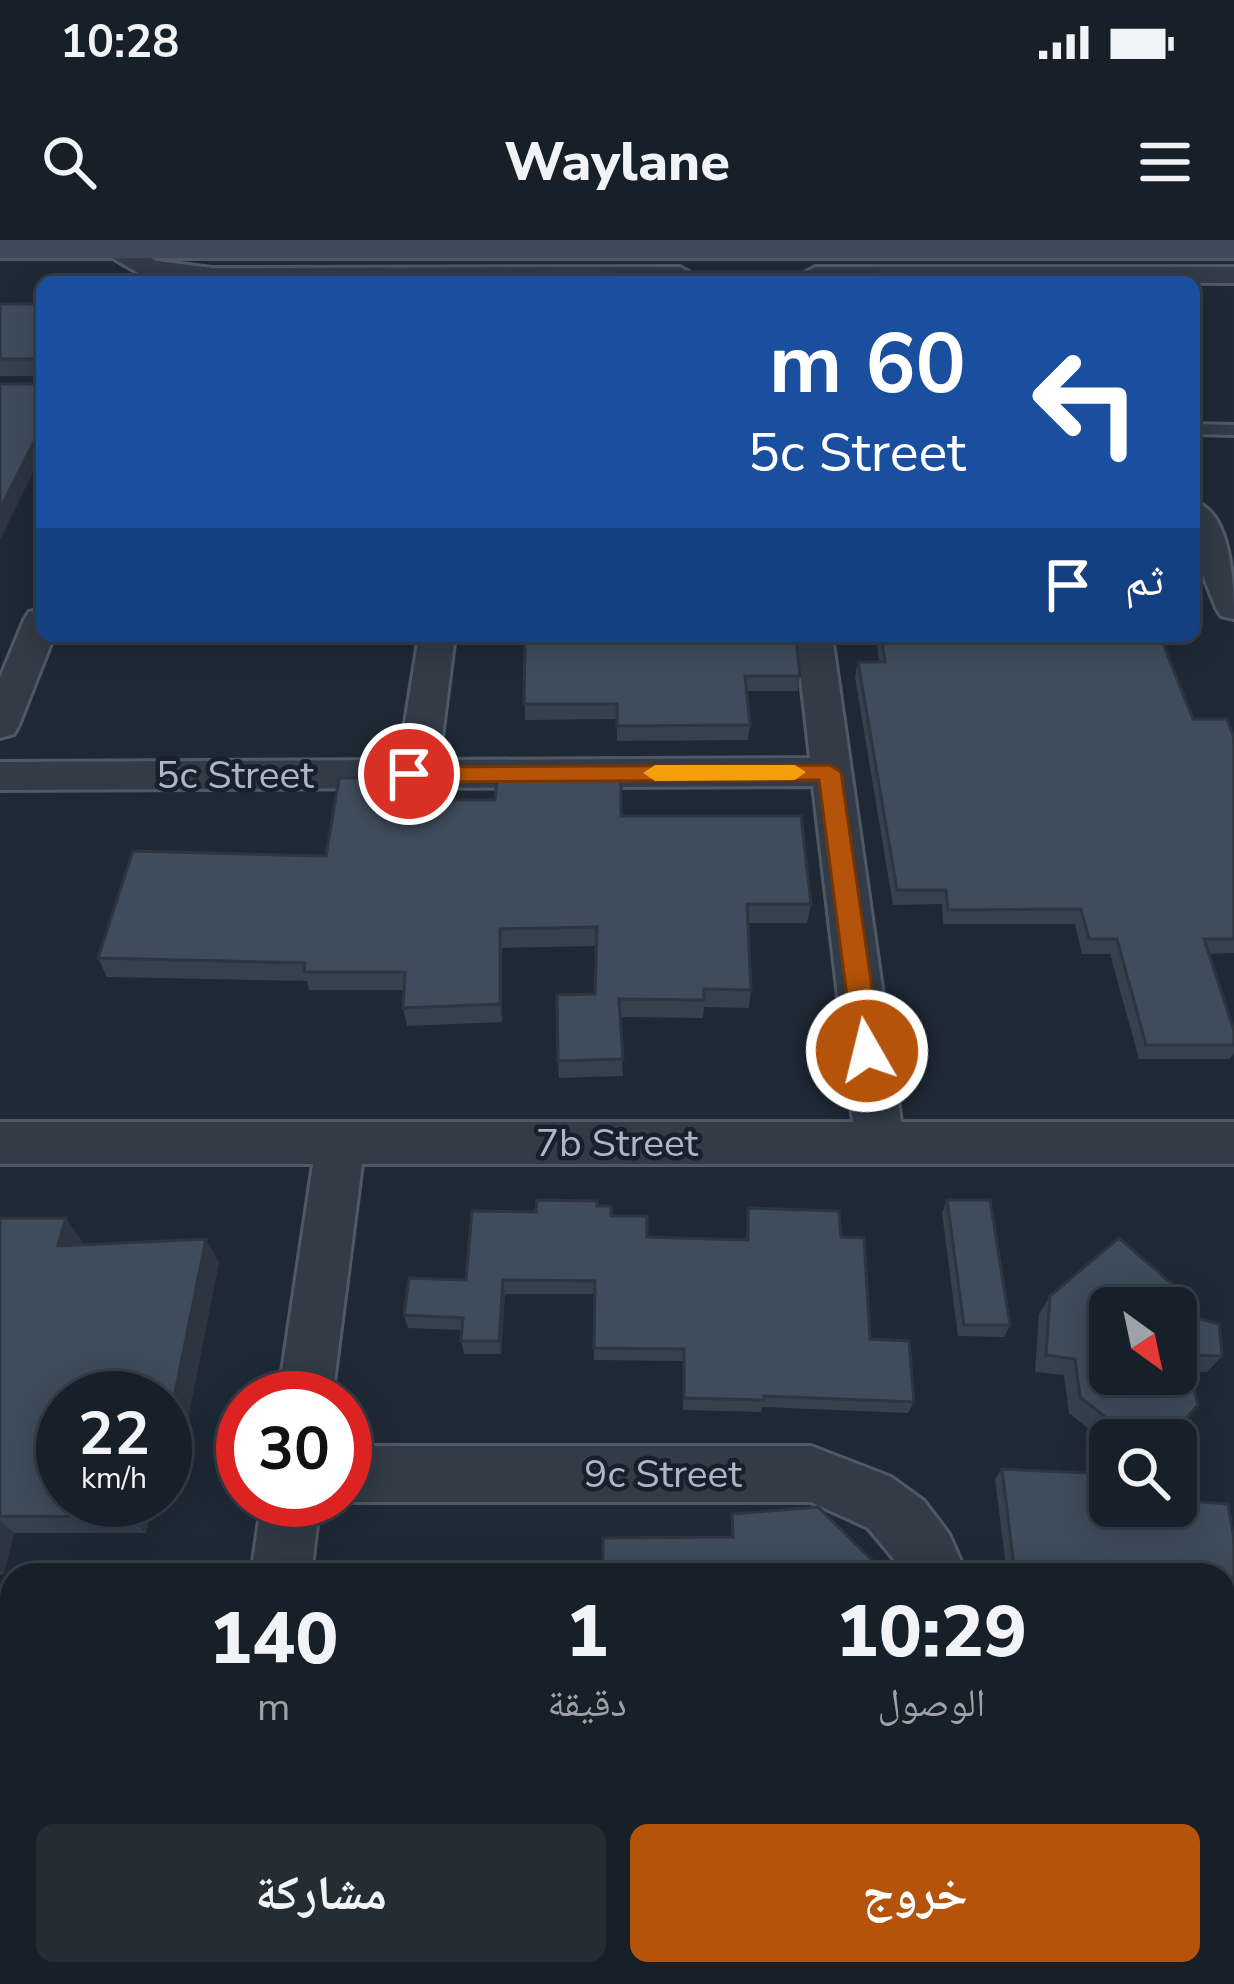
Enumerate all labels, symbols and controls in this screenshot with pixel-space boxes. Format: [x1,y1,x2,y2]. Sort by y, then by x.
text: 10:28 [60,12,179,73]
text: Waylane [504,125,730,199]
icon: search [36,129,102,195]
icon: menu [1132,129,1198,195]
text: 60 m [769,307,966,422]
icon: left [1008,324,1164,480]
text: 5c Street [747,416,966,490]
text: ثم [1125,550,1164,611]
icon: arrive [1035,552,1101,618]
pin [358,723,460,825]
icon: arrive [376,741,442,807]
street label: 5c Street [156,749,314,802]
position arrow [804,988,930,1114]
street label: 7b Street [536,1117,699,1170]
north arrow [1089,1287,1197,1395]
map controls [1089,1287,1197,1527]
speed limit sign: 30 [216,1371,372,1527]
text: 22 [78,1393,150,1475]
button: search [1089,1419,1197,1527]
street label: 9c Street [584,1448,742,1501]
text: km/h [81,1458,147,1499]
text: 1 [565,1583,609,1681]
text: 10:29 [836,1583,1027,1681]
text: 140 [209,1590,339,1688]
text: دقيقة [547,1677,627,1730]
text: الوصول [877,1677,985,1730]
text: m [257,1681,290,1734]
button: مشاركة [36,1824,606,1962]
button: خروج [630,1824,1200,1962]

